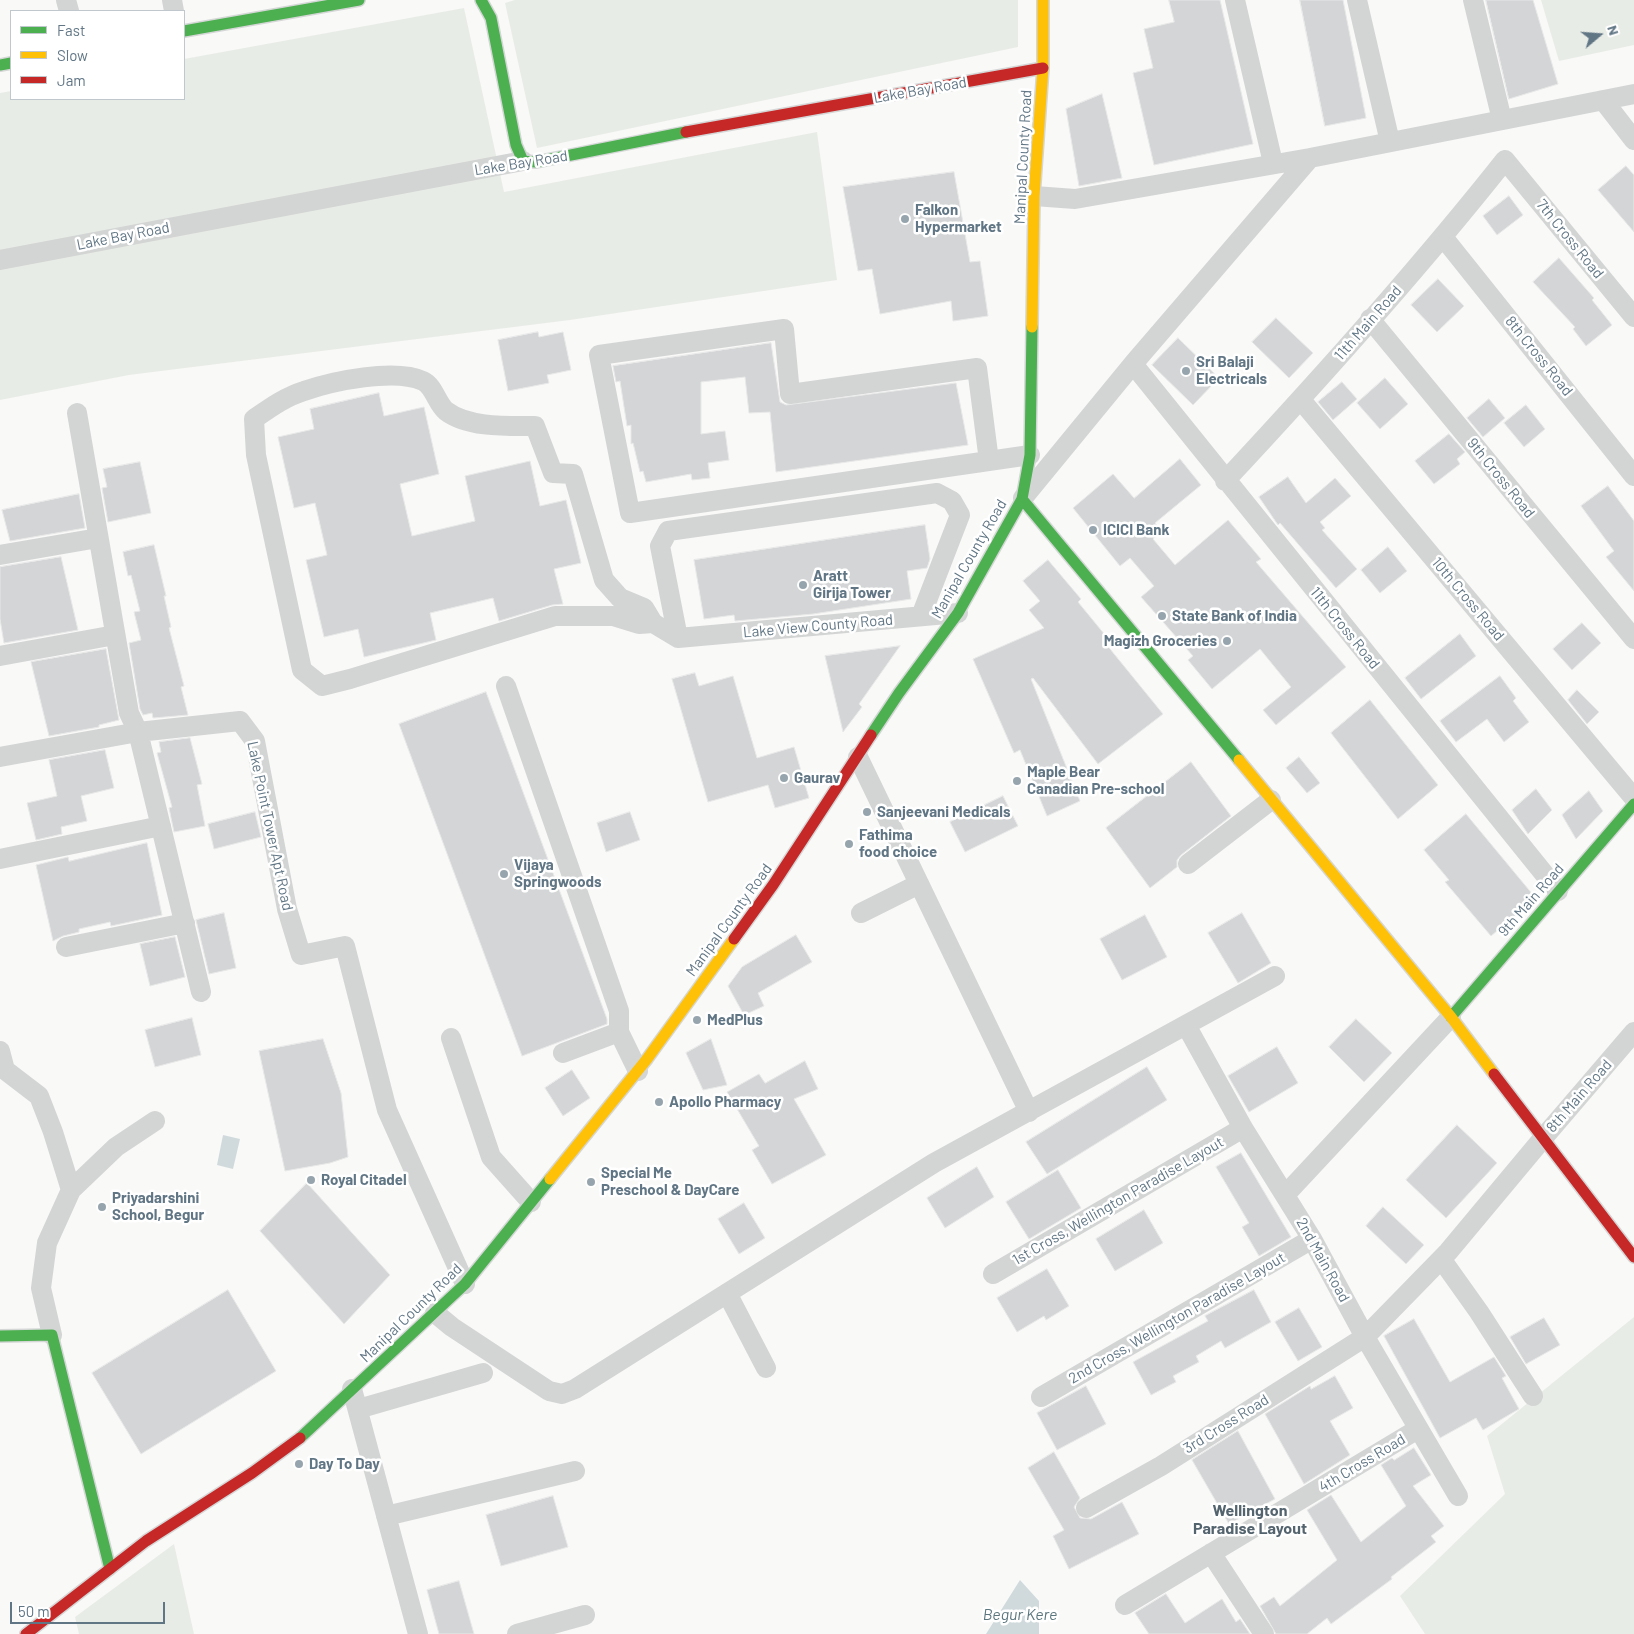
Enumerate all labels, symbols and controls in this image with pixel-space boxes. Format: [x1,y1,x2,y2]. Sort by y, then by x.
legend [10,10,185,100]
north arrow [1574,10,1624,60]
text: Fast [57,21,85,39]
text: N [1604,23,1623,37]
text: Slow [57,46,88,64]
text: Jam [57,71,86,89]
street label: Lake Bay Road [872,73,968,107]
street label: Manipal County Road [1010,89,1036,225]
street label: Lake Bay Road [473,147,569,179]
street label: 7th Cross Road [1533,196,1607,282]
place label: Falkon Hypermarket [915,201,1002,236]
marker: Falkon Hypermarket [899,213,911,225]
street label: Lake Bay Road [75,218,171,254]
street label: 11th Main Road [1331,282,1405,364]
street label: 8th Cross Road [1501,312,1577,400]
place label: Sri Balaji Electricals [1196,353,1267,388]
marker: Sri Balaji Electricals [1180,365,1192,377]
street label: 9th Cross Road [1463,434,1539,522]
street label: Manipal County Road [928,496,1010,622]
place label: ICICI Bank [1103,521,1169,539]
marker: ICICI Bank [1087,524,1099,536]
street label: 10th Cross Road [1428,554,1508,644]
place label: Aratt Girija Tower [813,567,891,602]
marker: Aratt Girija Tower [797,579,809,591]
street label: 11th Cross Road [1307,583,1383,673]
place label: State Bank of India [1172,607,1297,625]
street label: Lake View County Road [742,610,894,642]
marker: State Bank of India [1156,610,1168,622]
place label: Magizh Groceries [1104,632,1217,650]
marker: Magizh Groceries [1221,635,1233,647]
street label: Lake Point Tower Apt Road [243,740,297,912]
place label: Maple Bear Canadian Pre-school [1027,763,1165,798]
place label: Gaurav [794,769,840,787]
marker: Gaurav [778,772,790,784]
marker: Maple Bear Canadian Pre-school [1011,775,1023,787]
place label: Sanjeevani Medicals [877,803,1010,821]
marker: Sanjeevani Medicals [861,806,873,818]
place label: Fathima food choice [859,826,937,861]
marker: Fathima food choice [843,838,855,850]
place label: Vijaya Springwoods [514,856,602,891]
street label: Manipal County Road [682,860,776,980]
street label: 9th Main Road [1494,860,1568,940]
marker: Vijaya Springwoods [498,868,510,880]
place label: MedPlus [707,1011,763,1029]
marker: MedPlus [691,1014,703,1026]
street label: 8th Main Road [1542,1056,1616,1136]
place label: Apollo Pharmacy [669,1093,781,1111]
marker: Apollo Pharmacy [653,1096,665,1108]
street label: 1st Cross, Wellington Paradise Layout [1009,1133,1227,1269]
place label: Special Me Preschool & DayCare [601,1164,740,1199]
place label: Royal Citadel [321,1171,407,1189]
marker: Royal Citadel [305,1174,317,1186]
marker: Special Me Preschool & DayCare [585,1176,597,1188]
place label: Priyadarshini School, Begur [112,1189,204,1224]
marker: Priyadarshini School, Begur [96,1201,108,1213]
street label: 2nd Main Road [1292,1215,1354,1305]
street label: 2nd Cross, Wellington Paradise Layout [1066,1248,1288,1388]
street label: Manipal County Road [356,1260,466,1366]
street label: 3rd Cross Road [1180,1391,1272,1457]
street label: 4th Cross Road [1315,1430,1409,1496]
place label: Day To Day [309,1455,380,1473]
marker: Day To Day [293,1458,305,1470]
district label: Wellington Paradise Layout [1193,1501,1307,1539]
scale bar [12,1592,168,1624]
text: 50 m [18,1602,50,1620]
water label: Begur Kere [983,1605,1057,1625]

